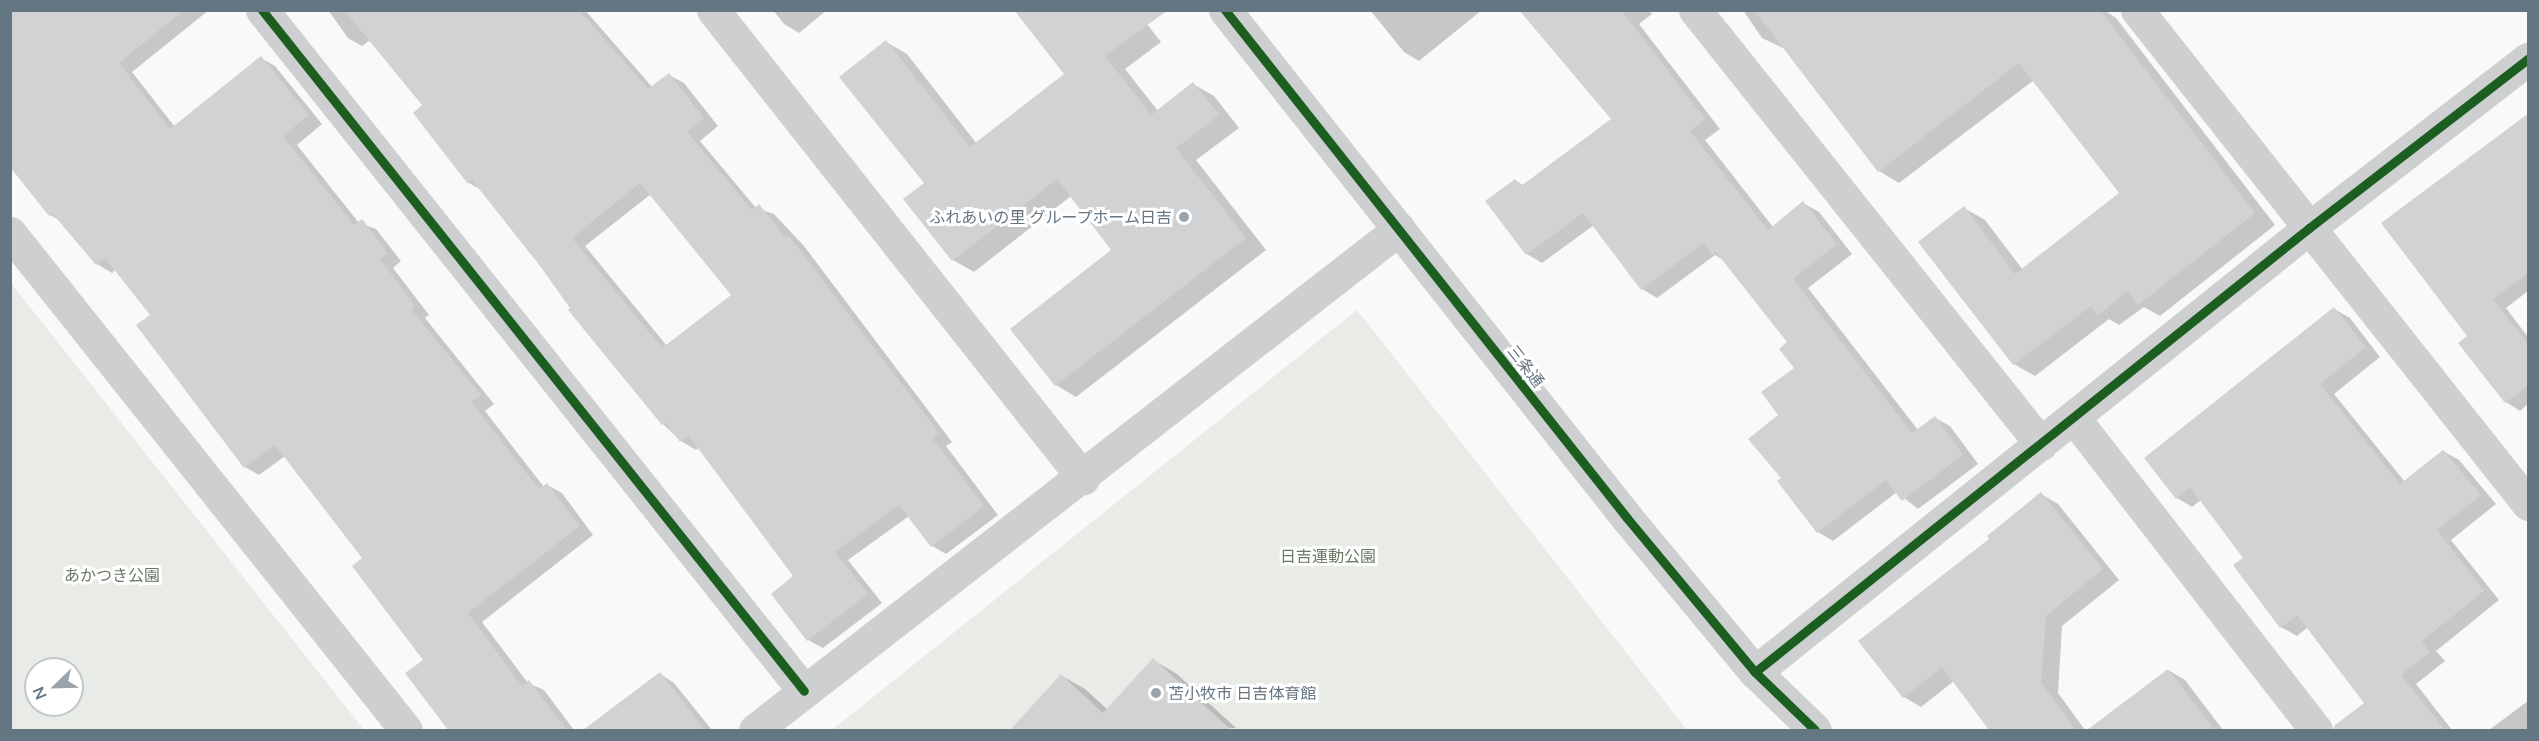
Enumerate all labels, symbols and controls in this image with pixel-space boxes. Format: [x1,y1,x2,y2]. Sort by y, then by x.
place label: ふれあいの里 グループホーム日吉 [928,207,1172,227]
marker: ふれあいの里 グループホーム日吉 [1177,210,1191,224]
street label: 三条通 [1504,341,1548,391]
park label: 日吉運動公園 [1280,546,1376,566]
park label: あかつき公園 [64,565,160,585]
north arrow [24,657,84,717]
place label: 苫小牧市 日吉体育館 [1168,683,1316,703]
text: N [28,684,51,703]
marker: 苫小牧市 日吉体育館 [1149,686,1163,700]

